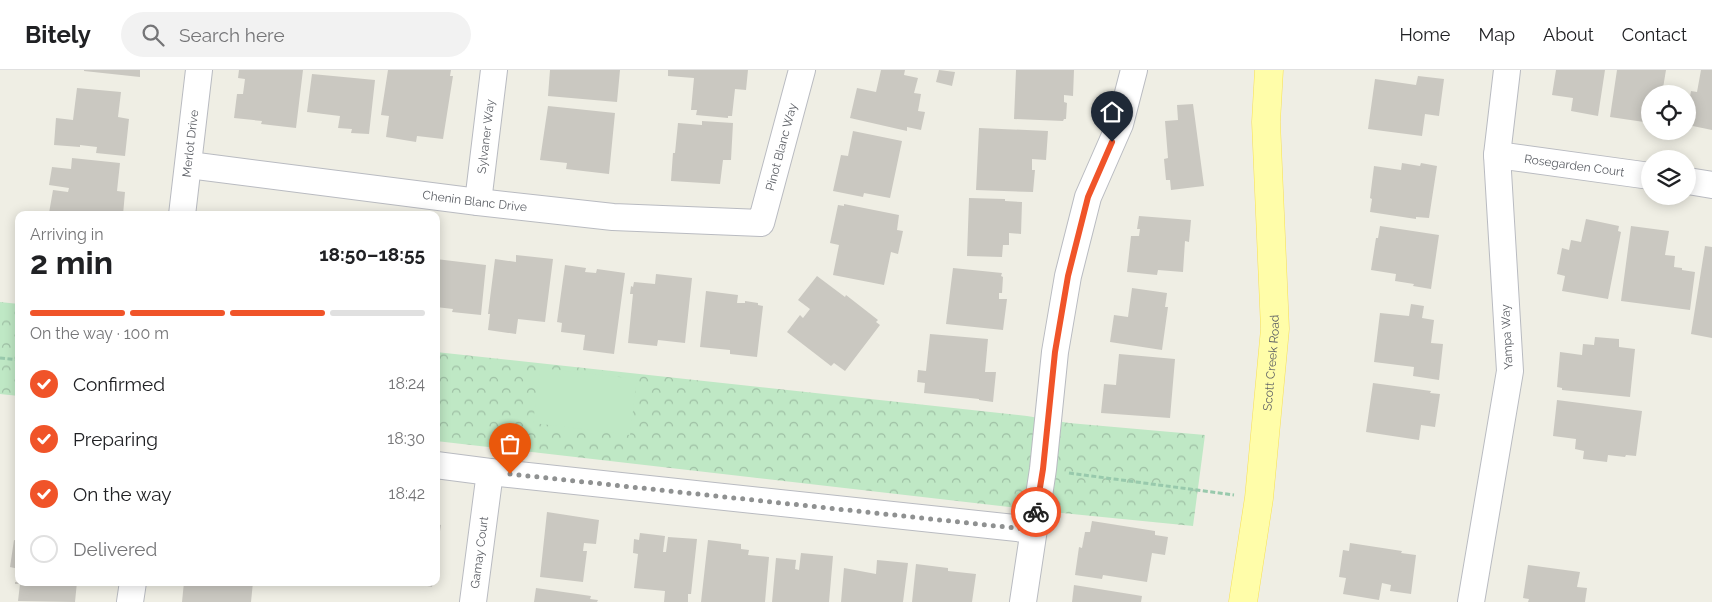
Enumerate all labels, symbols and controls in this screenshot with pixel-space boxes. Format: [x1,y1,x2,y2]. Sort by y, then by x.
search box [121,12,471,57]
text: Bitely [25,20,91,49]
icon: search [139,21,167,49]
text: Search here [179,24,285,46]
text: Home [1399,24,1450,45]
text: Map [1478,24,1515,45]
text: About [1543,24,1594,45]
text: Contact [1622,24,1687,45]
map controls [1641,85,1696,205]
button: locate [1641,85,1696,140]
pin [1091,91,1133,142]
street label: Sylvaner Way [474,98,497,174]
icon: home [1098,98,1126,126]
street label: Pinot Blanc Way [763,101,800,192]
street label: Merlot Drive [179,109,201,178]
button: layers [1641,150,1696,205]
street label: Rosegarden Court [1523,152,1625,179]
street label: Chenin Blanc Drive [422,188,528,214]
text: Arriving in [30,225,104,244]
text: 18:50–18:55 [319,243,425,265]
text: 2 min [30,244,113,281]
street label: Yampa Way [1498,303,1516,370]
street label: Scott Creek Road [1260,314,1282,412]
text: On the way · 100 m [30,324,169,343]
icon: check [30,370,58,398]
text: Confirmed [73,373,165,395]
text: 18:24 [389,374,425,393]
pin [489,423,531,474]
icon: check [30,425,58,453]
text: Preparing [73,428,158,450]
text: 18:30 [387,429,425,448]
icon: bag [496,430,524,458]
icon: check [30,480,58,508]
text: On the way [73,483,172,505]
text: 18:42 [389,484,425,503]
courier [1011,487,1061,537]
icon: bike [1022,498,1050,526]
street label: Gamay Court [468,516,491,589]
text: Delivered [73,538,157,560]

